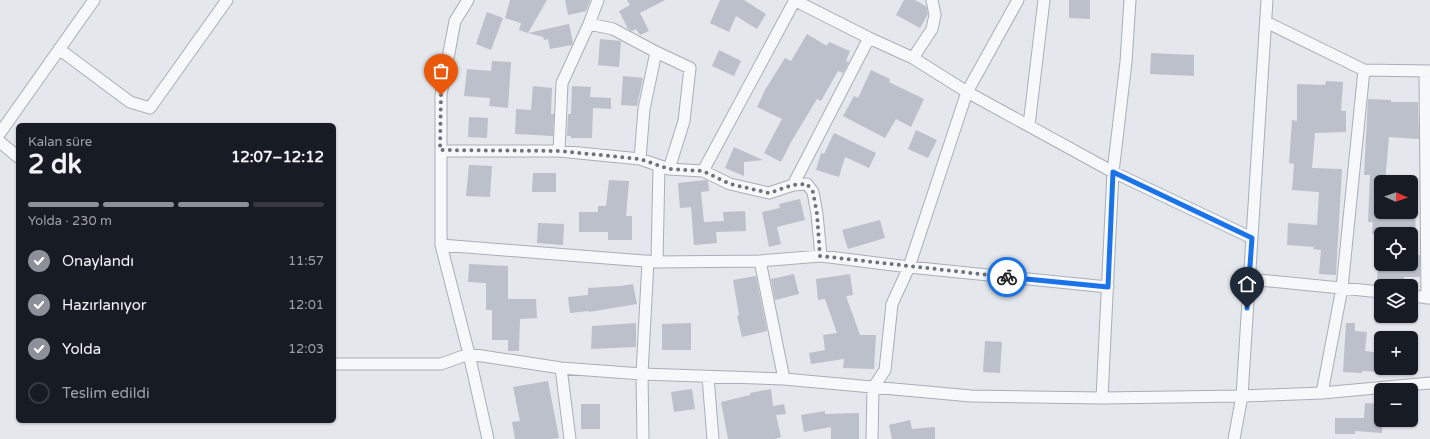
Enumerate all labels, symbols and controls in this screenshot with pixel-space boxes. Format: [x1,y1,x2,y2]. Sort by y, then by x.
pin [424,54,458,95]
icon: bag [430,60,452,82]
text: Kalan süre [28,134,92,150]
text: 12:07–12:12 [231,148,324,166]
text: 2 dk [28,149,82,180]
north arrow [1374,175,1418,219]
map controls [1374,175,1418,427]
text: Yolda · 230 m [28,213,112,229]
button: locate [1374,227,1418,271]
icon: check [28,250,50,272]
text: Onaylandı [62,252,134,270]
text: 11:57 [288,253,324,269]
courier [987,257,1027,297]
icon: bike [996,266,1018,288]
pin [1230,267,1264,308]
icon: home [1236,273,1258,295]
button: layers [1374,279,1418,323]
icon: check [28,294,50,316]
text: Hazırlanıyor [62,296,147,314]
text: 12:01 [288,297,324,313]
button: + [1374,331,1418,375]
icon: check [28,338,50,360]
text: Yolda [62,340,101,358]
text: 12:03 [288,341,324,357]
button: − [1374,383,1418,427]
text: Teslim edildi [62,384,150,402]

